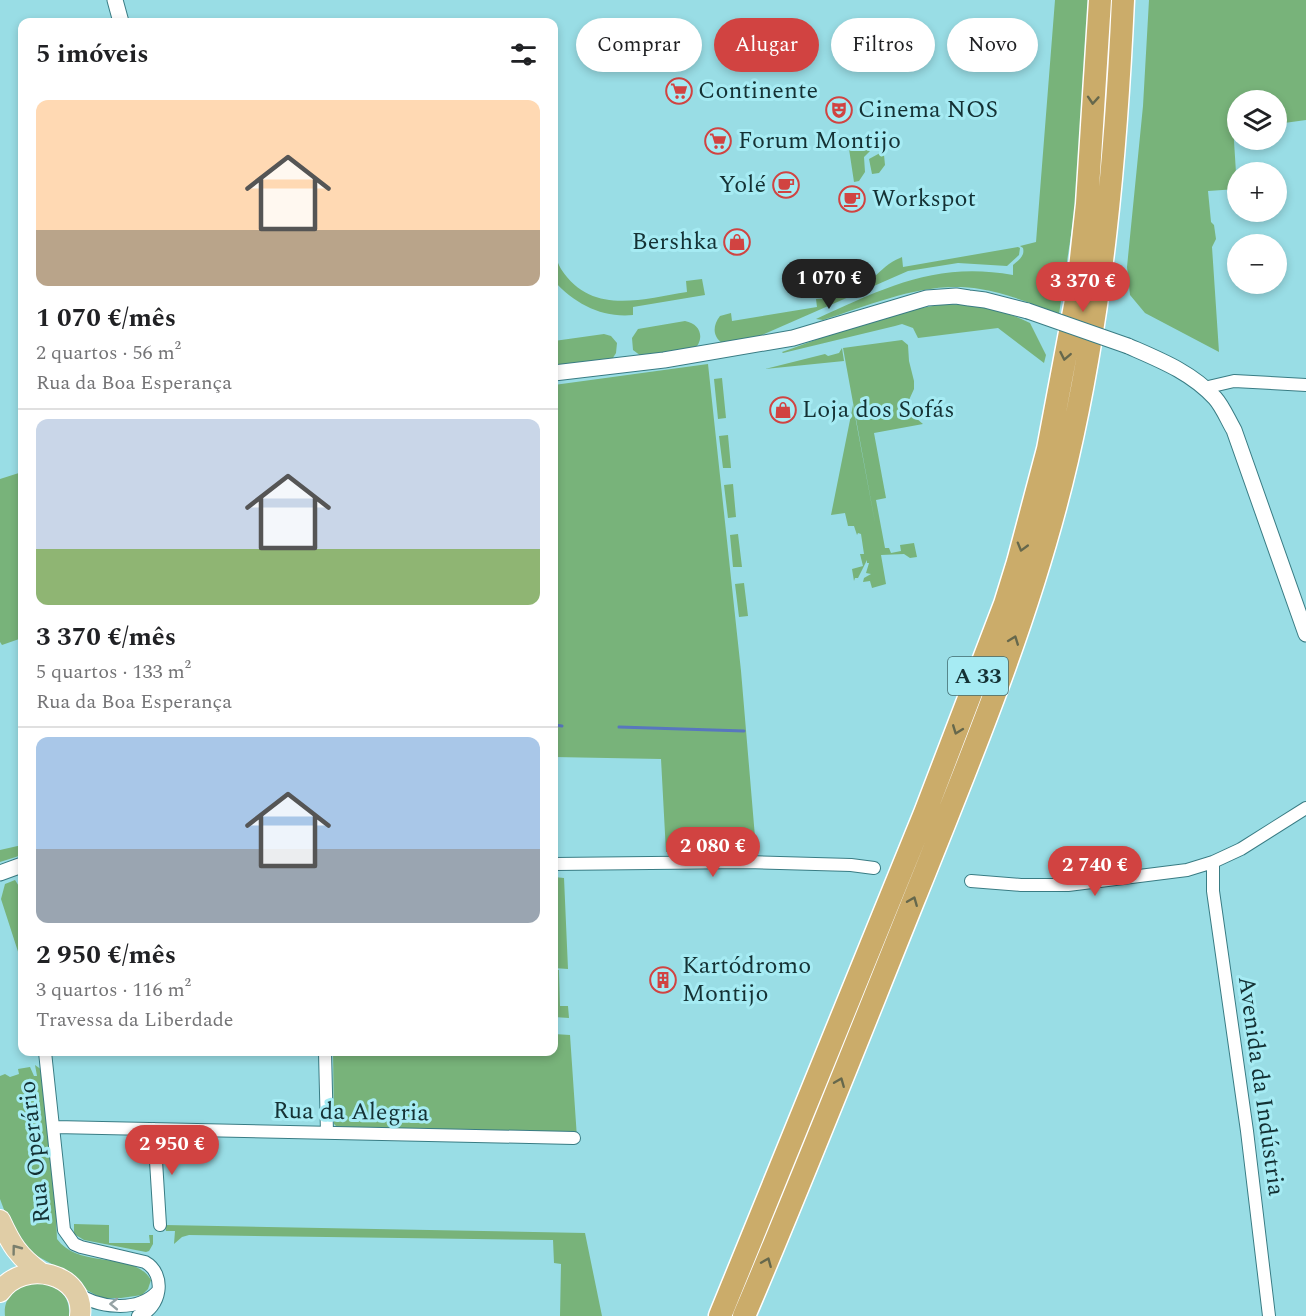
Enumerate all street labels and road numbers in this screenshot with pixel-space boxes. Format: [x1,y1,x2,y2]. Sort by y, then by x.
road number: A 33 [948,657,1008,695]
street label: Avenida da Indústria [1228,974,1294,1199]
street label: Rua Operário [10,1079,60,1225]
street label: Rua da Alegria [273,1093,430,1131]

